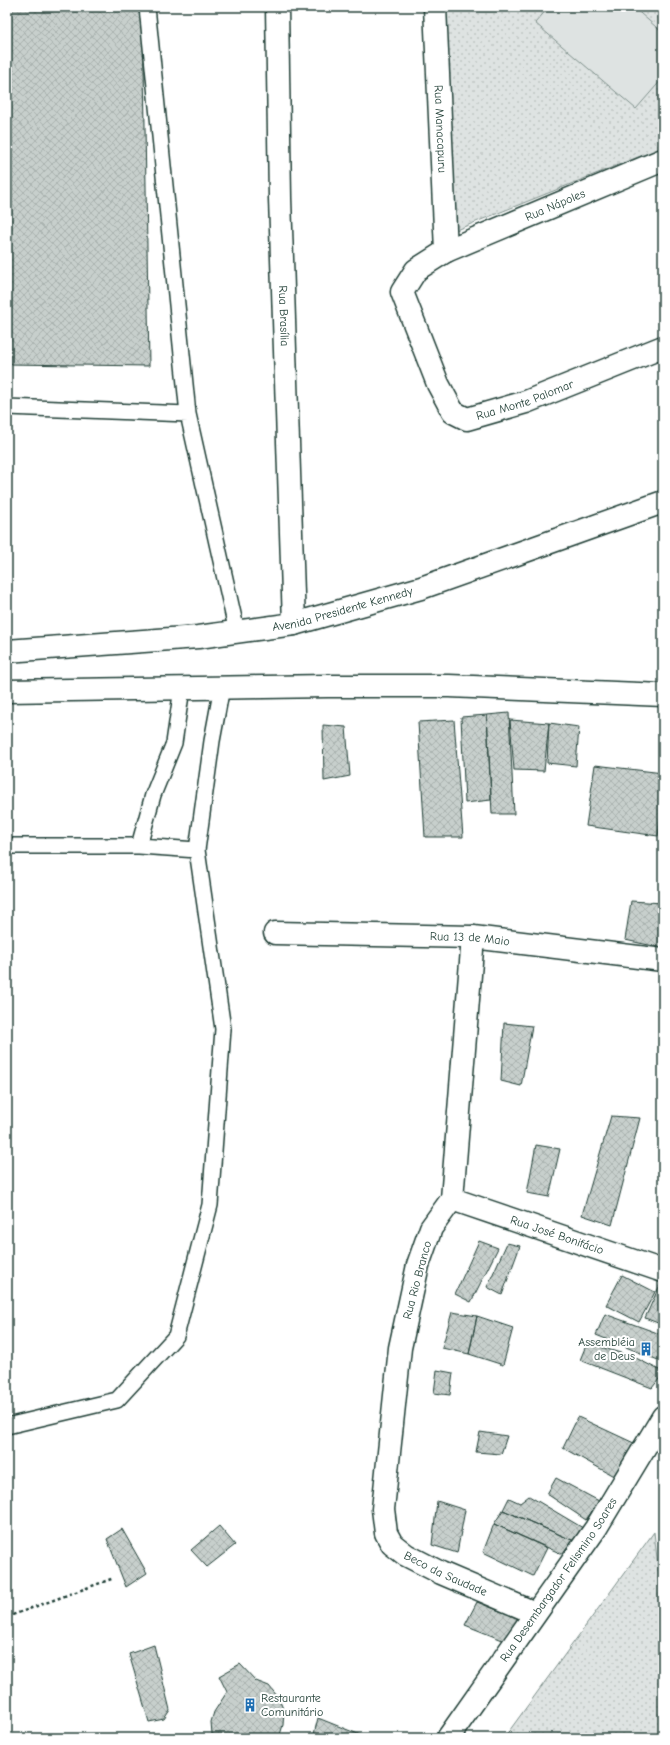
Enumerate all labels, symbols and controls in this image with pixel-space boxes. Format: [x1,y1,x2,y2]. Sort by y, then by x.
street label: Rua Manacapuru [432,85,449,173]
street label: Rua Nápoles [523,186,587,224]
street label: Rua Brasília [276,285,292,347]
street label: Rua Monte Palomar [475,377,576,423]
street label: Avenida Presidente Kennedy [272,584,415,634]
street label: Rua 13 de Maio [430,929,511,948]
street label: Rua José Bonifácio [509,1212,605,1257]
street label: Rua Rio Branco [400,1239,434,1321]
place label: Assembléia de Deus [578,1335,635,1363]
building icon: Assembléia de Deus [638,1341,654,1357]
street label: Rua Desembargador Felismino Soares [497,1495,620,1664]
street label: Beco da Saudade [402,1548,489,1599]
place label: Restaurante Comunitário [261,1691,323,1719]
building icon: Restaurante Comunitário [242,1697,258,1713]

